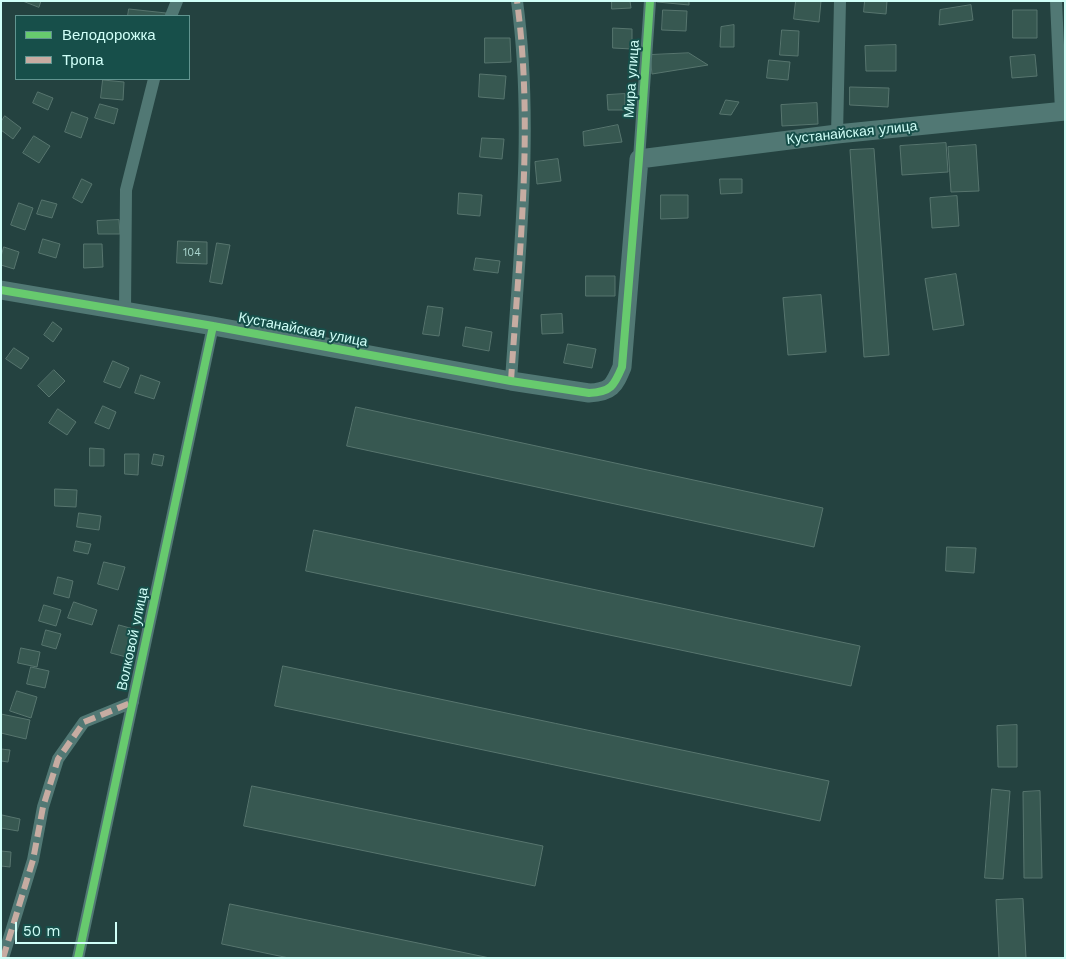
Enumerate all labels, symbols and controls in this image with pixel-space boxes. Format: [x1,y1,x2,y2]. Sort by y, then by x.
legend [15,15,190,80]
text: Велодорожка [62,26,156,44]
street label: Мира улица [621,39,643,119]
text: Тропа [62,51,103,69]
street label: Кустанайская улица [786,118,918,148]
house number: 104 [183,246,201,260]
street label: Кустанайская улица [237,309,369,351]
street label: Волковой улица [114,586,152,692]
scale bar [18,912,120,944]
text: 50 m [23,922,60,940]

